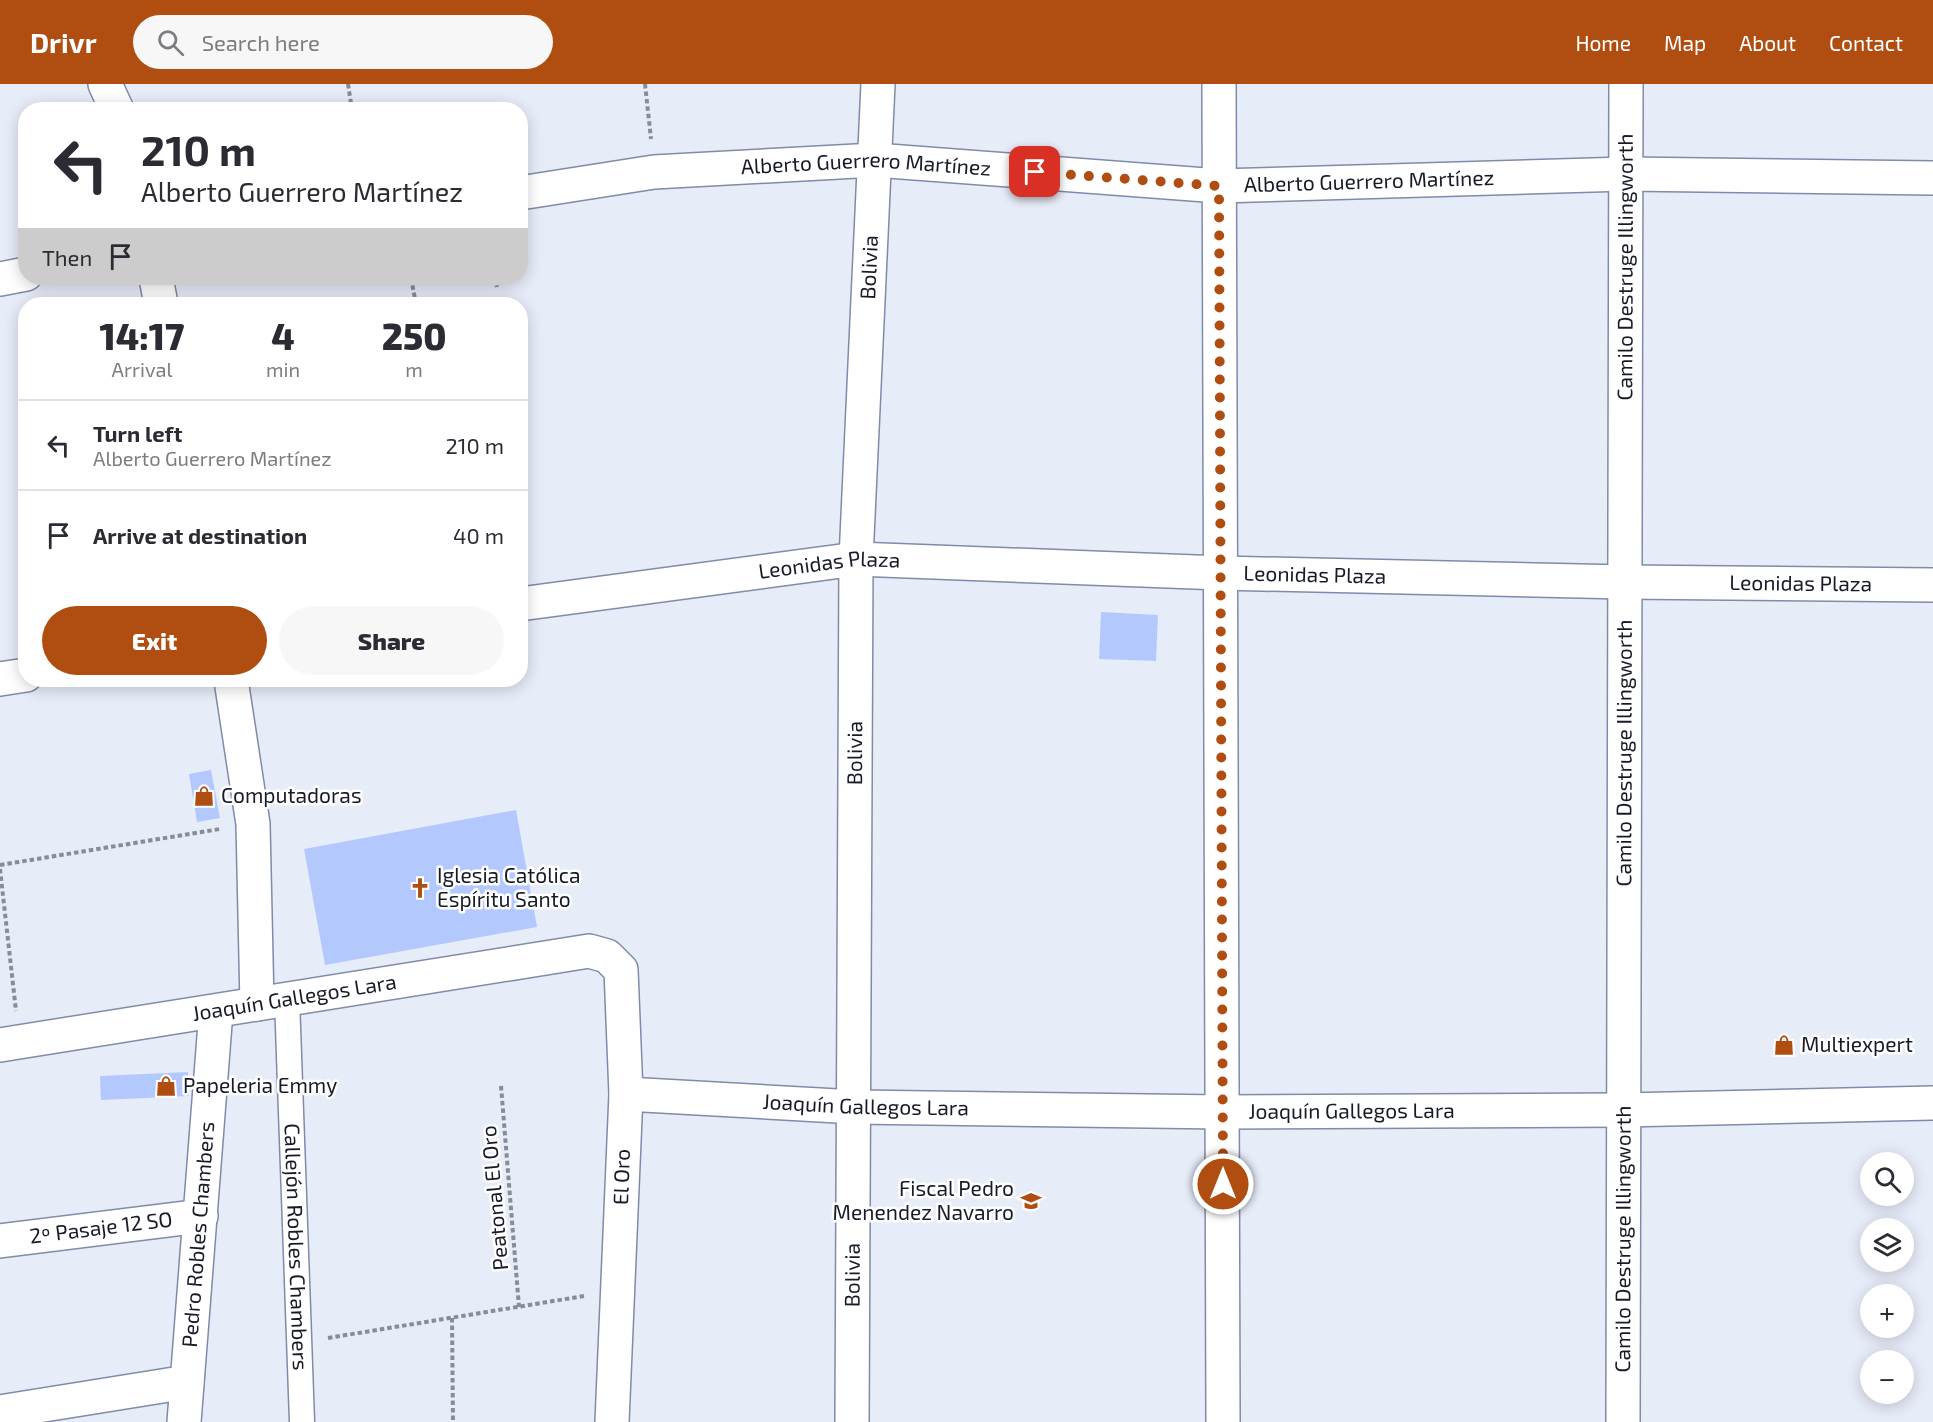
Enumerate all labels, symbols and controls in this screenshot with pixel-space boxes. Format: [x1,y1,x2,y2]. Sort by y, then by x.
search box [133,15,553,69]
text: Drivr [30,25,97,59]
icon: search [154,26,187,59]
text: Search here [202,29,320,55]
text: Home [1575,30,1631,55]
text: Map [1664,30,1706,55]
text: About [1739,30,1796,55]
text: Contact [1829,30,1903,55]
text: 210 m [141,124,256,174]
icon: left [42,126,120,204]
street label: Camilo Destruge Illingworth [1611,134,1637,400]
street label: Alberto Guerrero Martínez [740,146,992,180]
pin [1009,146,1060,197]
icon: arrive [1018,155,1051,188]
street label: Alberto Guerrero Martínez [1243,164,1495,196]
text: Alberto Guerrero Martínez [141,175,463,207]
street label: Bolivia [854,235,882,300]
icon: arrive [104,240,137,273]
text: Then [42,244,92,270]
text: 14:17 [100,314,184,357]
text: 4 [271,314,295,357]
text: 250 [382,314,446,357]
text: Arrival [112,357,172,381]
text: min [266,357,300,381]
text: m [405,357,423,381]
text: Turn left [93,420,182,446]
icon: left [42,429,75,462]
text: 210 m [445,432,504,458]
text: Alberto Guerrero Martínez [93,446,331,470]
icon: arrive [42,519,75,552]
text: Arrive at destination [93,522,307,548]
text: 40 m [453,522,504,548]
street label: Leonidas Plaza [757,545,901,583]
street label: Leonidas Plaza [1243,560,1386,588]
street label: Leonidas Plaza [1729,569,1872,595]
button: Exit [42,606,267,675]
button: Share [279,606,504,675]
street label: Camilo Destruge Illingworth [1610,620,1636,886]
street label: Bolivia [841,721,866,785]
place label: Computadoras [221,782,362,807]
shop icon: Computadoras [192,784,216,808]
place label: Iglesia Católica Espíritu Santo [437,862,581,911]
church icon: Iglesia Católica Espíritu Santo [408,876,432,900]
street label: Joaquín Gallegos Lara [190,968,398,1025]
place label: Multiexpert [1801,1031,1913,1056]
shop icon: Multiexpert [1772,1033,1796,1057]
place label: Papeleria Emmy [183,1072,337,1097]
shop icon: Papeleria Emmy [154,1074,178,1098]
street label: Joaquín Gallegos Lara [762,1088,969,1120]
street label: Joaquín Gallegos Lara [1248,1097,1455,1123]
street label: Camilo Destruge Illingworth [1609,1106,1635,1372]
street label: Pedro Robles Chambers [176,1121,218,1348]
street label: Callejón Robles Chambers [280,1123,314,1371]
street label: Peatonal El Oro [475,1125,512,1272]
street label: El Oro [607,1148,634,1205]
position arrow [1191,1152,1255,1216]
map controls [1860,1152,1914,1404]
button: search [1860,1152,1914,1206]
place label: Fiscal Pedro Menendez Navarro [833,1175,1014,1224]
school or university icon: Fiscal Pedro Menendez Navarro [1019,1189,1043,1213]
street label: 2º Pasaje 12 SO [28,1205,174,1249]
button: layers [1860,1218,1914,1272]
street label: Bolivia [839,1243,864,1307]
button: + [1860,1284,1914,1338]
button: − [1860,1350,1914,1404]

